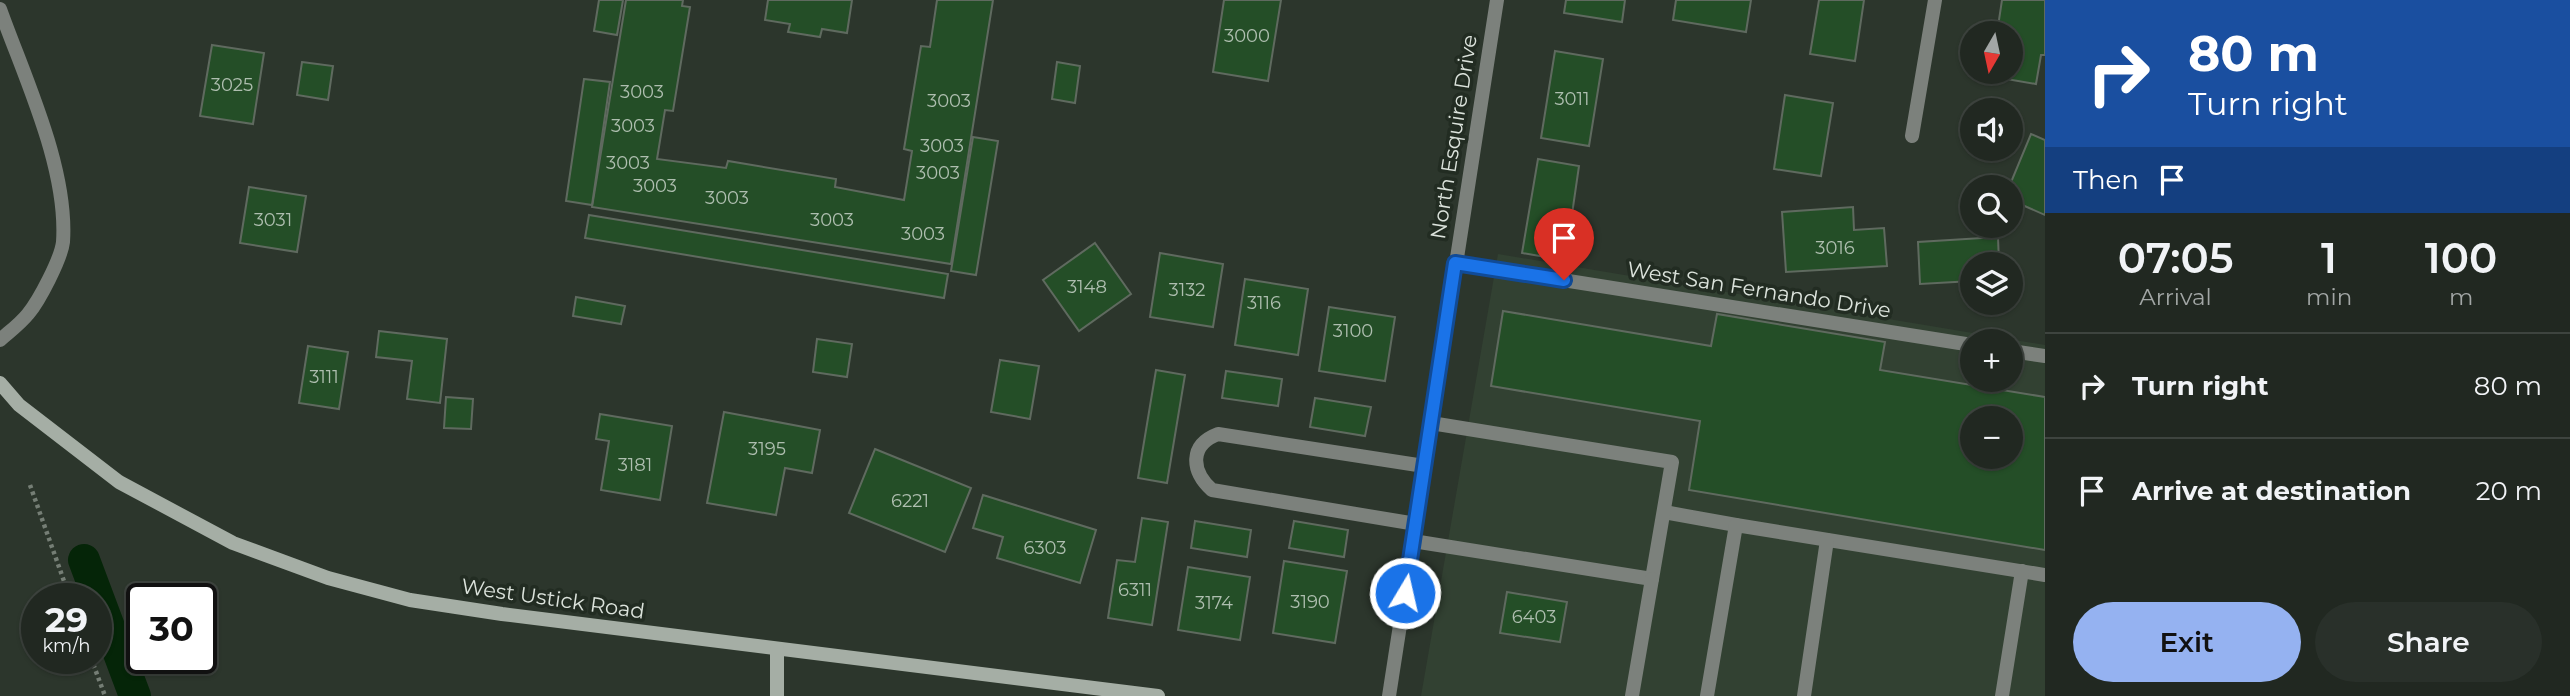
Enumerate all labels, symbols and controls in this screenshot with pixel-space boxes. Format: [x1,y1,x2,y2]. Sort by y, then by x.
north arrow [1960,21,2023,84]
map controls [1960,21,2023,469]
text: 80 m [2188,24,2319,83]
house number: 3000 [1224,25,1270,47]
icon: right [2073,28,2164,119]
street label: North Esquire Drive [1425,33,1482,241]
house number: 3025 [211,74,253,96]
house number: 3003 [620,81,664,103]
text: Turn right [2188,84,2348,123]
house number: 3011 [1554,88,1590,110]
house number: 3003 [927,90,971,112]
button: sound [1960,98,2023,161]
house number: 3003 [611,115,655,137]
house number: 3003 [920,135,964,157]
house number: 3003 [606,152,650,174]
icon: arrive [2153,161,2191,199]
house number: 3003 [916,162,960,184]
text: Then [2073,164,2139,196]
house number: 3003 [633,175,677,197]
button: search [1960,175,2023,238]
house number: 3003 [705,187,749,209]
pin [1534,208,1594,280]
house number: 3031 [254,209,292,231]
house number: 3003 [810,209,854,231]
icon: arrive [1545,219,1583,257]
house number: 3003 [901,223,945,245]
text: 07:05 [2118,232,2233,284]
text: 1 [2321,232,2337,284]
text: 100 [2425,232,2497,284]
house number: 3016 [1815,237,1855,259]
button: layers [1960,252,2023,315]
street label: West San Fernando Drive [1625,256,1893,323]
house number: 3148 [1067,276,1107,298]
house number: 3132 [1169,279,1205,301]
text: Arrival [2139,283,2212,311]
text: min [2306,283,2352,311]
text: m [2449,283,2473,311]
house number: 3116 [1247,292,1281,314]
house number: 3100 [1333,320,1373,342]
button: + [1960,329,2023,392]
house number: 3111 [309,366,339,388]
icon: right [2073,367,2111,405]
text: Turn right [2132,370,2268,402]
text: 80 m [2474,370,2542,402]
button: − [1960,406,2023,469]
house number: 3195 [748,438,786,460]
house number: 3181 [618,454,652,476]
icon: arrive [2073,472,2111,510]
text: Arrive at destination [2132,475,2411,507]
text: 20 m [2476,475,2542,507]
house number: 6221 [891,490,929,512]
house number: 6303 [1023,537,1067,559]
position arrow [1368,556,1442,630]
street label: West Ustick Road [460,573,646,624]
house number: 6311 [1118,579,1152,601]
speed limit sign: 30 [126,583,217,674]
house number: 3190 [1290,591,1330,613]
house number: 3174 [1195,592,1233,614]
text: 29 [45,598,88,641]
button: Exit [2073,602,2301,682]
button: Share [2315,602,2542,682]
house number: 6403 [1512,606,1556,628]
text: km/h [42,635,91,657]

